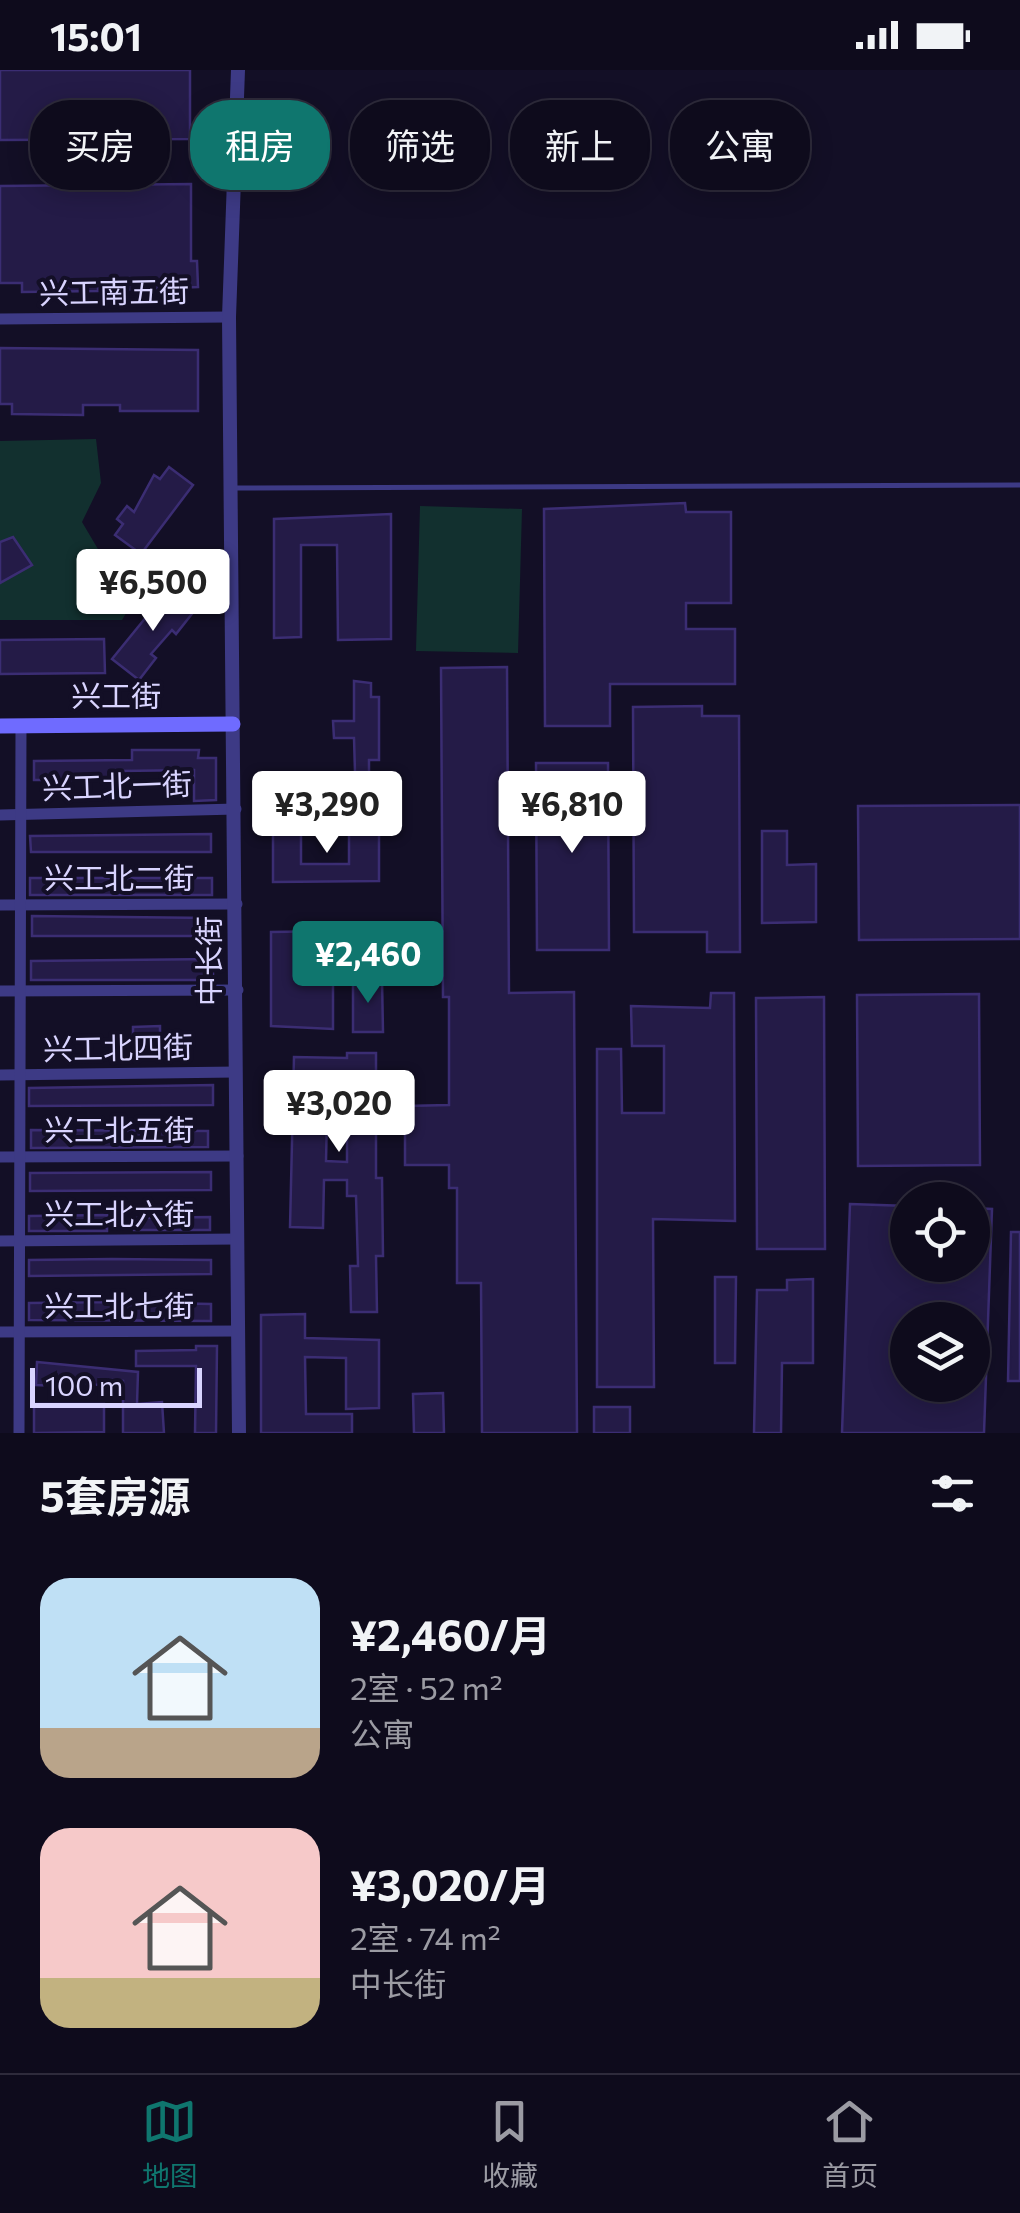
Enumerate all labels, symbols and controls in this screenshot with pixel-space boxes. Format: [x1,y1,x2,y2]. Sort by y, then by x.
text: 15:01 [50,12,142,59]
chip: 买房 [30,100,170,190]
chip: 租房 [190,100,330,190]
chip: 筛选 [350,100,490,190]
chip: 新上 [510,100,650,190]
chip: 公寓 [670,100,810,190]
street label: 兴工南五街 [39,271,189,310]
pin: ¥6,500 [72,549,234,634]
text: ¥6,500 [99,561,207,601]
street label: 兴工街 [71,676,161,713]
street label: 兴工北一街 [41,763,193,806]
pin: ¥3,290 [246,771,408,856]
pin: ¥6,810 [491,771,653,856]
text: ¥3,290 [274,783,380,823]
text: ¥6,810 [521,783,623,823]
street label: 兴工北二街 [44,858,194,895]
street label: 中长街 [189,916,226,1006]
pin: ¥2,460 [287,921,449,1006]
text: ¥2,460 [314,933,422,973]
street label: 兴工北四街 [43,1027,193,1066]
pin: ¥3,020 [258,1070,420,1155]
text: ¥3,020 [286,1082,392,1122]
street label: 兴工北五街 [44,1110,194,1147]
map controls [890,1182,990,1402]
button: locate [890,1182,990,1282]
street label: 兴工北六街 [44,1194,194,1231]
street label: 兴工北七街 [44,1286,194,1323]
button: layers [890,1302,990,1402]
scale bar [30,1363,202,1408]
text: 100 m [45,1368,123,1402]
icon: filters [925,1466,980,1521]
text: 5套房源 [40,1469,191,1521]
text: ¥2,460/月 [350,1608,551,1660]
icon: home [120,1618,240,1738]
text: 2室 · 52 m² [350,1667,503,1707]
text: 公寓 [350,1713,414,1753]
text: ¥3,020/月 [350,1858,550,1910]
icon: home [120,1868,240,1988]
text: 2室 · 74 m² [350,1917,501,1957]
text: 中长街 [350,1963,446,2003]
tab: 地图 [142,2094,198,2194]
tab: 收藏 [482,2094,538,2194]
tab: 首页 [822,2094,878,2194]

